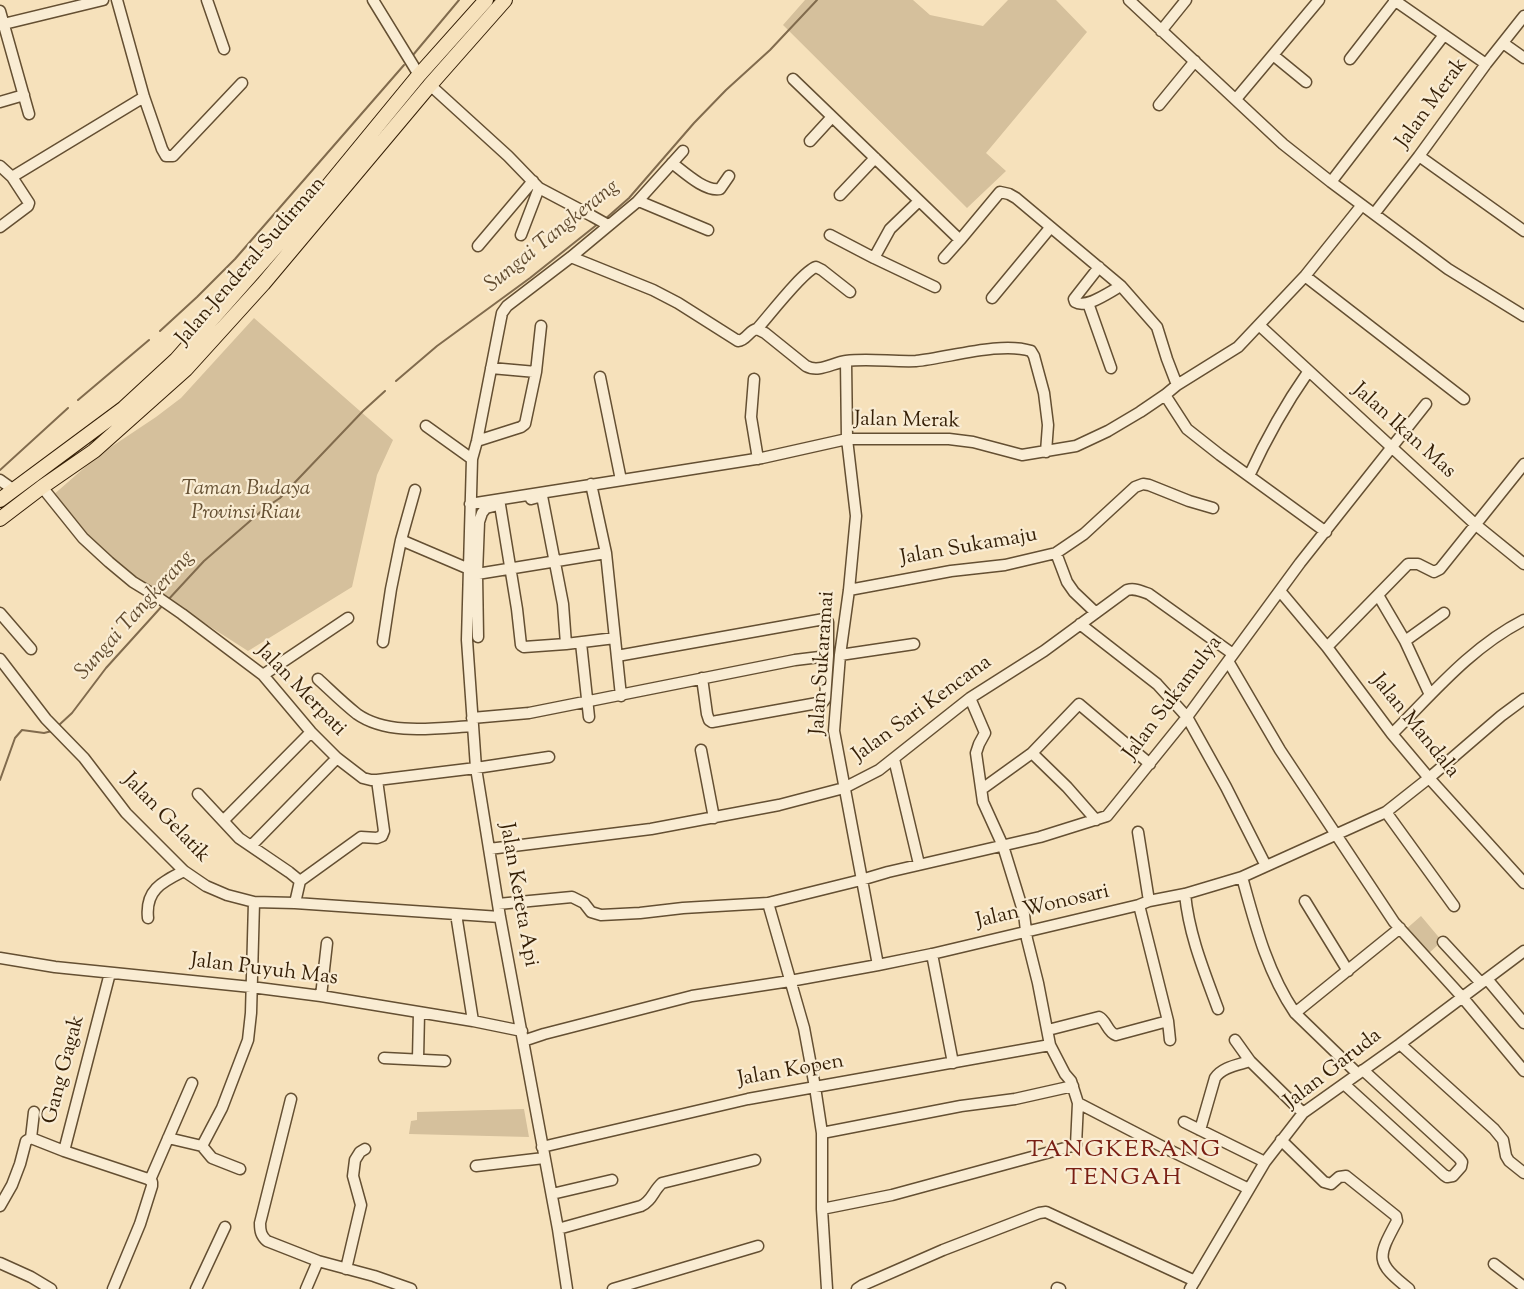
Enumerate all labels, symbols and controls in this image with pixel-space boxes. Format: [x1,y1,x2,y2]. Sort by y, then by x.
street label: Jalan Merak [1392,54,1474,154]
street label: Jalan Jenderal Sudirman [172,173,332,351]
water label: Sungai Tangkerang [480,175,626,299]
street label: Jalan Ikan Mas [1346,379,1460,485]
street label: Jalan Merak [854,408,960,436]
park label: Taman Budaya Provinsi Riau [182,477,310,527]
street label: Jalan Sukamaju [899,524,1039,572]
water label: Sungai Tangkerang [71,546,201,686]
street label: Jalan Sukaramai [806,590,842,736]
street label: Jalan Sukamulya [1119,632,1229,766]
street label: Jalan Merpati [250,639,350,743]
street label: Jalan Sari Kencana [848,651,998,769]
street label: Jalan Mandala [1364,670,1464,784]
street label: Jalan Gelatik [116,769,214,869]
street label: Jalan Kereta Api [492,821,542,969]
street label: Jalan Wonosari [974,880,1112,936]
street label: Jalan Puyuh Mas [189,949,339,993]
street label: Gang Gagak [38,1013,92,1127]
street label: Jalan Garuda [1280,1024,1388,1116]
street label: Jalan Kopen [736,1050,846,1094]
district label: TANGKERANG TENGAH [1026,1138,1222,1194]

